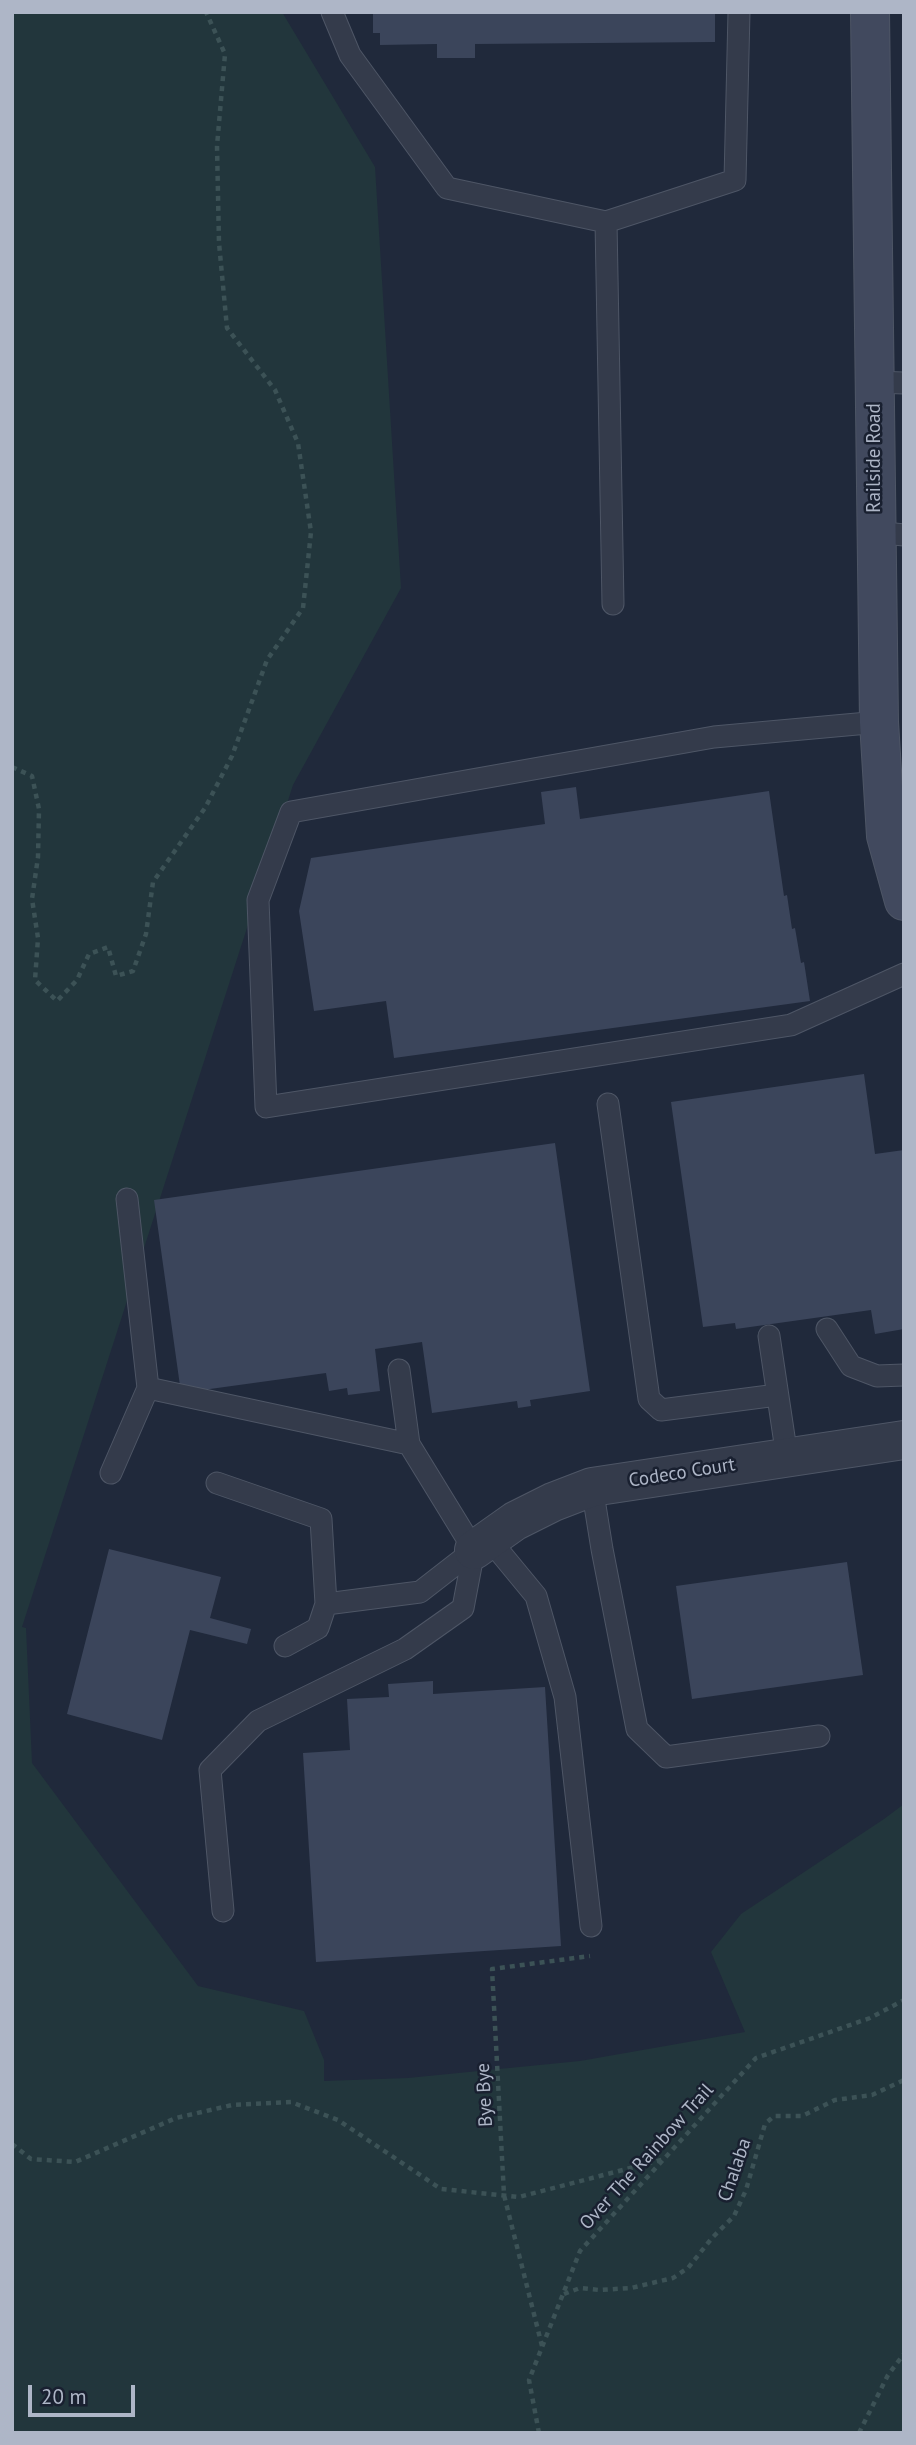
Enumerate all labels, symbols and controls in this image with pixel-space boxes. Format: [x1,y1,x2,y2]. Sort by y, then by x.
street label: Railside Road [864,403,886,513]
street label: Codeco Court [627,1453,737,1493]
street label: Bye Bye [472,2063,498,2127]
street label: Over The Rainbow Trail [575,2079,719,2235]
street label: Chalaba [714,2135,756,2205]
scale bar [32,2372,138,2416]
text: 20 m [41,2383,87,2410]

